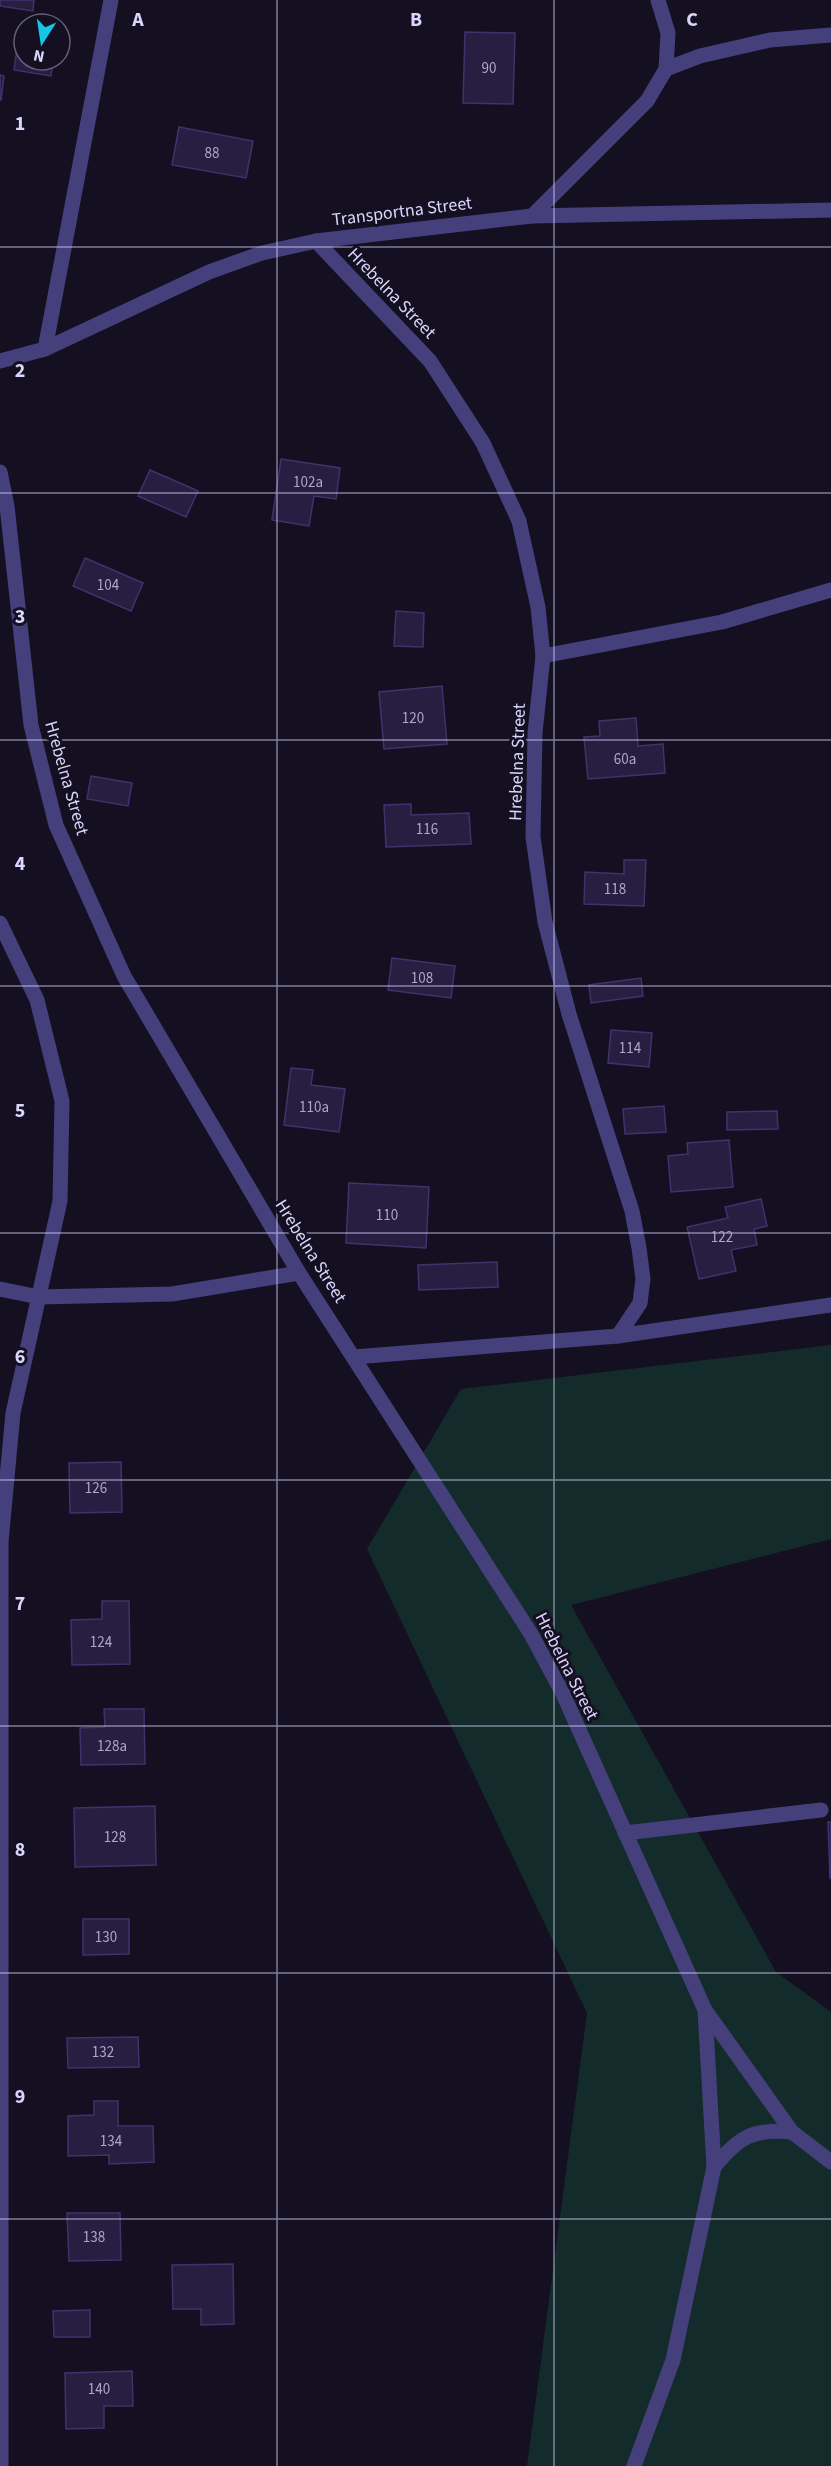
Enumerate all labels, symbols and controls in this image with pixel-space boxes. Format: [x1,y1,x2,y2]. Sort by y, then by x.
text: A [131,6,144,34]
text: B [410,6,422,34]
text: C [686,6,698,34]
north arrow [12,12,72,72]
text: N [32,44,47,68]
house number: 90 [482,58,496,79]
text: 1 [15,110,25,138]
house number: 88 [205,143,219,164]
street label: Transportna Street [331,191,473,232]
street label: Hrebelna Street [342,242,442,344]
text: 2 [15,357,25,385]
house number: 102а [293,472,323,493]
house number: 104 [97,575,120,596]
text: 3 [15,603,25,631]
street label: Hrebelna Street [503,703,532,821]
house number: 120 [402,708,424,729]
street label: Hrebelna Street [38,718,95,838]
house number: 60а [614,749,636,770]
house number: 116 [416,819,438,840]
text: 4 [15,850,26,878]
house number: 118 [604,879,626,900]
house number: 108 [411,968,433,989]
house number: 114 [619,1038,642,1059]
text: 5 [15,1097,25,1125]
house number: 110а [299,1097,329,1118]
street label: Hrebelna Street [269,1195,352,1308]
house number: 110 [376,1205,398,1226]
house number: 122 [711,1227,733,1248]
text: 6 [15,1343,25,1371]
house number: 126 [85,1478,107,1499]
text: 7 [15,1590,25,1618]
street label: Hrebelna Street [529,1608,604,1724]
house number: 124 [90,1632,113,1653]
house number: 128а [97,1736,127,1757]
house number: 128 [104,1827,126,1848]
text: 8 [15,1836,25,1864]
house number: 130 [95,1927,117,1948]
house number: 132 [92,2042,114,2063]
text: 9 [15,2083,25,2111]
house number: 134 [100,2131,123,2152]
house number: 138 [83,2227,105,2248]
house number: 140 [88,2379,110,2400]

